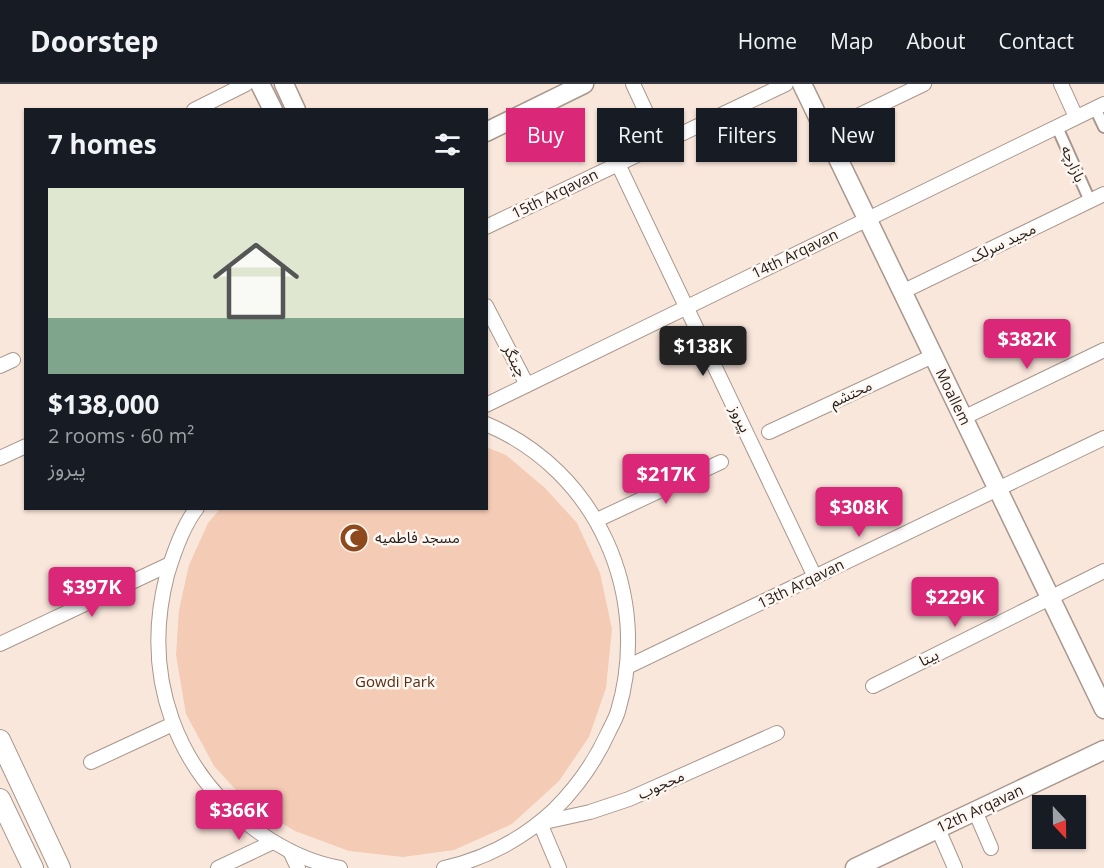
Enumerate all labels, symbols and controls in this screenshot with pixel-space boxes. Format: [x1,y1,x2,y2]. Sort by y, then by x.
text: Doorstep [30,22,158,60]
text: Home [738,27,797,55]
text: Map [830,27,873,55]
text: About [906,27,966,55]
text: Contact [999,27,1074,55]
chip: Buy [506,108,585,162]
chip: Rent [597,108,684,162]
chip: Filters [696,108,797,162]
chip: New [809,108,895,162]
text: 7 homes [48,126,157,162]
icon: filters [431,128,464,161]
street label: بازارچه [1056,142,1091,186]
street label: 15th Arqavan [508,164,601,223]
street label: مجید سرلک [966,218,1039,267]
street label: 14th Arqavan [748,224,841,283]
icon: home [202,227,310,335]
pin: $382K [985,319,1069,370]
text: $382K [997,325,1057,352]
pin: $138K [661,326,745,377]
text: $138K [673,332,733,359]
street label: چیتگر [498,340,532,381]
street label: Moallem [932,365,976,428]
street label: محتشم [826,375,876,413]
text: $138,000 [48,386,159,422]
street label: پیروز [724,401,756,436]
text: 2 rooms · 60 m² [48,422,194,449]
pin: $217K [624,454,708,505]
text: پیروز [48,455,86,482]
text: $217K [636,460,696,487]
pin: $308K [817,487,901,538]
text: $308K [829,493,889,520]
mosque icon: مسجد فاطمیه [338,522,370,554]
place label: مسجد فاطمیه [375,527,460,547]
street label: 13th Arqavan [754,554,847,613]
pin: $397K [50,567,134,618]
text: $397K [62,573,122,600]
pin: $229K [913,577,997,628]
text: $229K [925,583,985,610]
street label: بیتا [915,644,942,670]
park label: Gowdi Park [355,671,435,691]
street label: محجوب [634,765,687,803]
street label: 12th Arqavan [933,779,1026,837]
pin: $366K [197,790,281,841]
north arrow [1032,795,1086,849]
map controls [1032,795,1086,849]
text: $366K [209,796,269,823]

